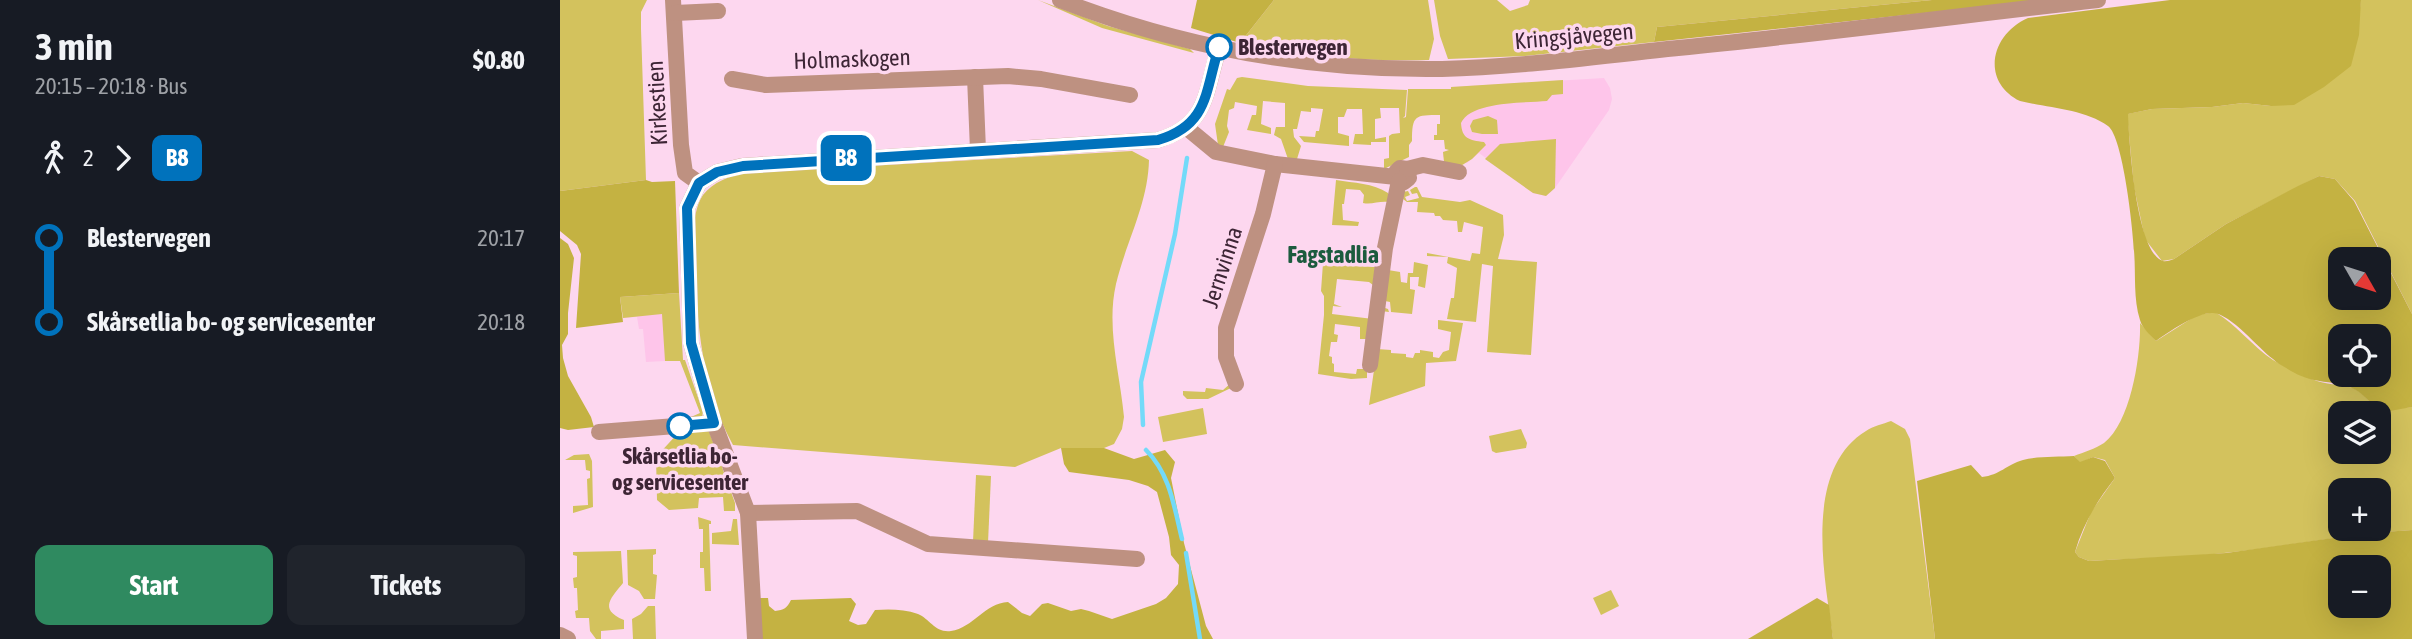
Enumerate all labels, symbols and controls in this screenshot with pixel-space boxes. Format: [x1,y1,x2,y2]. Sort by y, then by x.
street label: Kringsjåvegen [1513,18,1635,54]
text: 3 min [35,25,113,68]
marker: Blestervegen [1206,34,1232,60]
place label: Blestervegen [1238,34,1348,60]
street label: Holmaskogen [793,44,911,74]
text: $0.80 [473,45,525,75]
street label: Kirkestien [642,60,672,146]
text: 20:15 – 20:18 · Bus [35,73,187,99]
line badge: B8 [814,135,878,181]
icon: walk [35,139,73,177]
icon: forward [104,139,142,177]
text: B8 [166,144,188,171]
text: B8 [835,144,857,171]
text: 2 [83,145,94,171]
text: Blestervegen [87,223,211,253]
street label: Jernvinna [1197,223,1247,311]
text: 20:17 [477,225,525,251]
district label: Fagstadlia [1287,241,1379,268]
north arrow [2328,247,2390,310]
map controls [2328,247,2391,618]
text: Skårsetlia bo- og servicesenter [87,307,375,337]
text: 20:18 [477,309,525,335]
button: locate [2328,324,2391,387]
button: layers [2328,401,2391,464]
marker: Skårsetlia bo- og servicesenter [667,413,693,439]
place label: Skårsetlia bo- og servicesenter [612,443,749,495]
button: + [2328,478,2391,541]
button: Start [35,545,273,625]
button: Tickets [287,545,525,625]
button: − [2328,555,2391,618]

